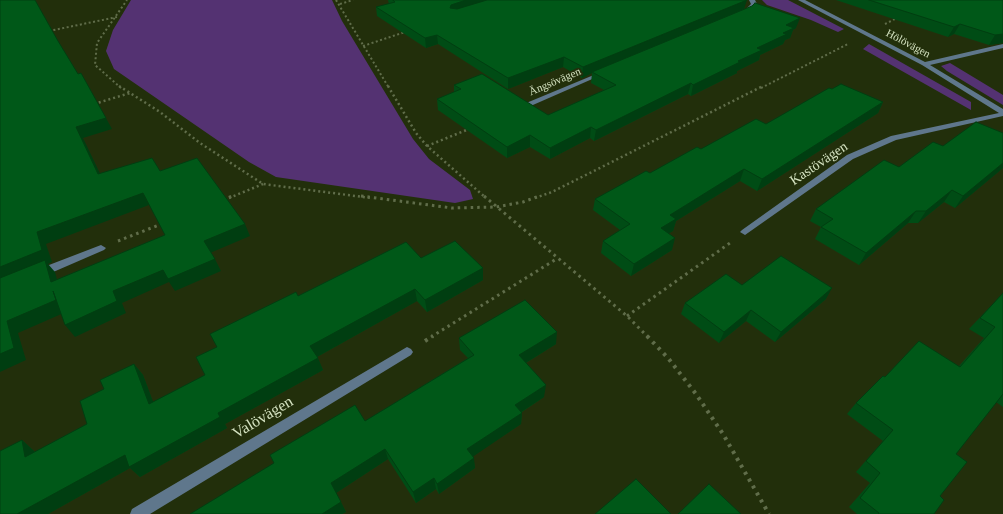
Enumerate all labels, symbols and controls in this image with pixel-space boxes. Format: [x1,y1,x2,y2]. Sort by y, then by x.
street label: Hölövägen [884,27,932,61]
street label: Ängsövägen [527,65,583,99]
street label: Kastövägen [787,139,851,189]
street label: Valövägen [229,392,297,444]

